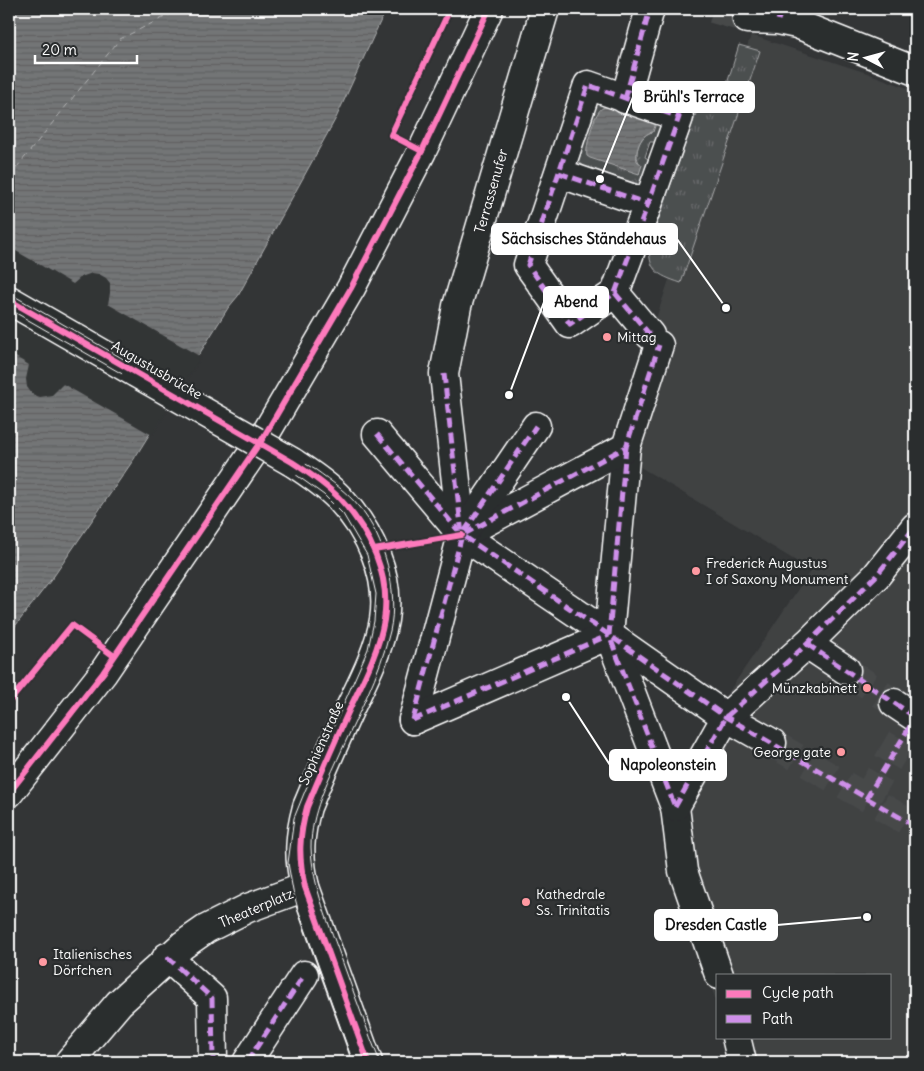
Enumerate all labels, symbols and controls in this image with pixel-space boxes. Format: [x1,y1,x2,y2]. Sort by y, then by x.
scale bar [35,32,138,64]
north arrow [842,32,892,82]
text: 20 m [42,40,77,59]
text: N [844,51,863,62]
callout: Brühl's Terrace [633,82,754,112]
text: Brühl's Terrace [644,87,744,106]
street label: Terrassenufer [470,146,512,235]
callout: Sächsisches Ständehaus [492,224,677,254]
text: Sächsisches Ständehaus [502,229,667,248]
callout: Abend [544,287,608,317]
text: Abend [554,292,598,311]
place label: Mittag [617,328,657,346]
marker: Mittag [601,331,613,343]
street label: Augustusbrücke [108,337,206,403]
place label: Frederick Augustus I of Saxony Monument [706,554,849,588]
marker: Frederick Augustus I of Saxony Monument [690,565,702,577]
place label: Münzkabinett [772,679,857,697]
marker: Münzkabinett [861,682,873,694]
street label: Sophienstraße [294,698,348,788]
place label: George gate [753,743,831,761]
marker: George gate [835,746,847,758]
callout: Napoleonstein [610,750,726,780]
text: Napoleonstein [620,755,716,775]
street label: Theaterplatz [216,884,296,932]
place label: Kathedrale Ss. Trinitatis [536,885,610,919]
marker: Kathedrale Ss. Trinitatis [520,896,532,908]
callout: Dresden Castle [655,910,777,940]
text: Dresden Castle [665,915,767,934]
place label: Italienisches Dörfchen [53,945,132,979]
marker: Italienisches Dörfchen [37,956,49,968]
legend [716,974,892,1038]
text: Cycle path [762,983,834,1002]
text: Path [762,1009,793,1028]

